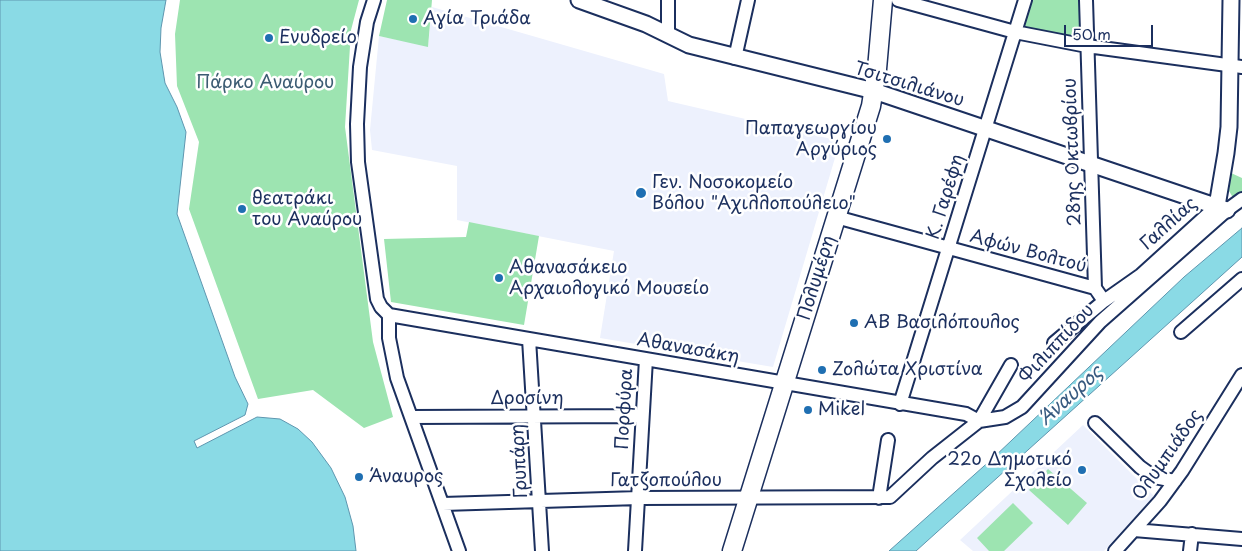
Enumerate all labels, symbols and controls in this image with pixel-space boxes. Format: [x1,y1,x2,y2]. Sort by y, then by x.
place label: Αγία Τριάδα [423,8,531,30]
marker: Αγία Τριάδα [407,13,419,25]
scale bar [1067,15,1156,47]
text: 50 m [1072,22,1111,45]
place label: Ενυδρείο [279,27,357,49]
marker: Ενυδρείο [263,32,275,44]
street label: Τσιτσιλιάνου [851,58,967,112]
park label: Πάρκο Αναύρου [196,72,334,94]
street label: 28ης Οκτωβρίου [1060,77,1086,227]
place label: Παπαγεωργίου Αργύριος [745,118,877,160]
marker: Παπαγεωργίου Αργύριος [881,133,893,145]
street label: Κ. Γαρέφη [923,152,969,242]
place label: Γεν. Νοσοκομείο Βόλου "Αχιλλοπούλειο" [652,172,856,214]
marker: Γεν. Νοσοκομείο Βόλου "Αχιλλοπούλειο" [634,186,648,200]
place label: θεατράκι του Αναύρου [252,188,362,230]
street label: Γαλλίας [1136,193,1202,255]
marker: θεατράκι του Αναύρου [236,203,248,215]
street label: Αφών Βολτού [967,226,1089,278]
street label: Πολυμέρη [794,233,840,323]
place label: Αθανασάκειο Αρχαιολογικό Μουσείο [509,257,709,300]
marker: Αθανασάκειο Αρχαιολογικό Μουσείο [493,272,505,284]
street label: Φιλιππίδου [1015,300,1099,388]
place label: ΑΒ Βασιλόπουλος [864,312,1020,334]
marker: ΑΒ Βασιλόπουλος [848,317,860,329]
street label: Αθανασάκη [635,329,741,369]
place label: Ζολώτα Χριστίνα [832,359,983,381]
water label: Άναυρος [1034,361,1108,431]
marker: Ζολώτα Χριστίνα [816,364,828,376]
street label: Πορφύρα [612,368,638,450]
street label: Δροσίνη [490,388,564,410]
place label: Mikel [818,399,865,421]
marker: Mikel [802,404,814,416]
street label: Ολυμπιάδος [1129,405,1207,505]
street label: Γρυπάρη [507,423,533,499]
place label: 22ο Δημοτικό Σχολείο [947,449,1072,492]
marker: 22ο Δημοτικό Σχολείο [1076,464,1088,476]
place label: Άναυρος [369,466,443,488]
street label: Γατζοπούλου [610,470,722,492]
marker: Άναυρος [353,471,365,483]

